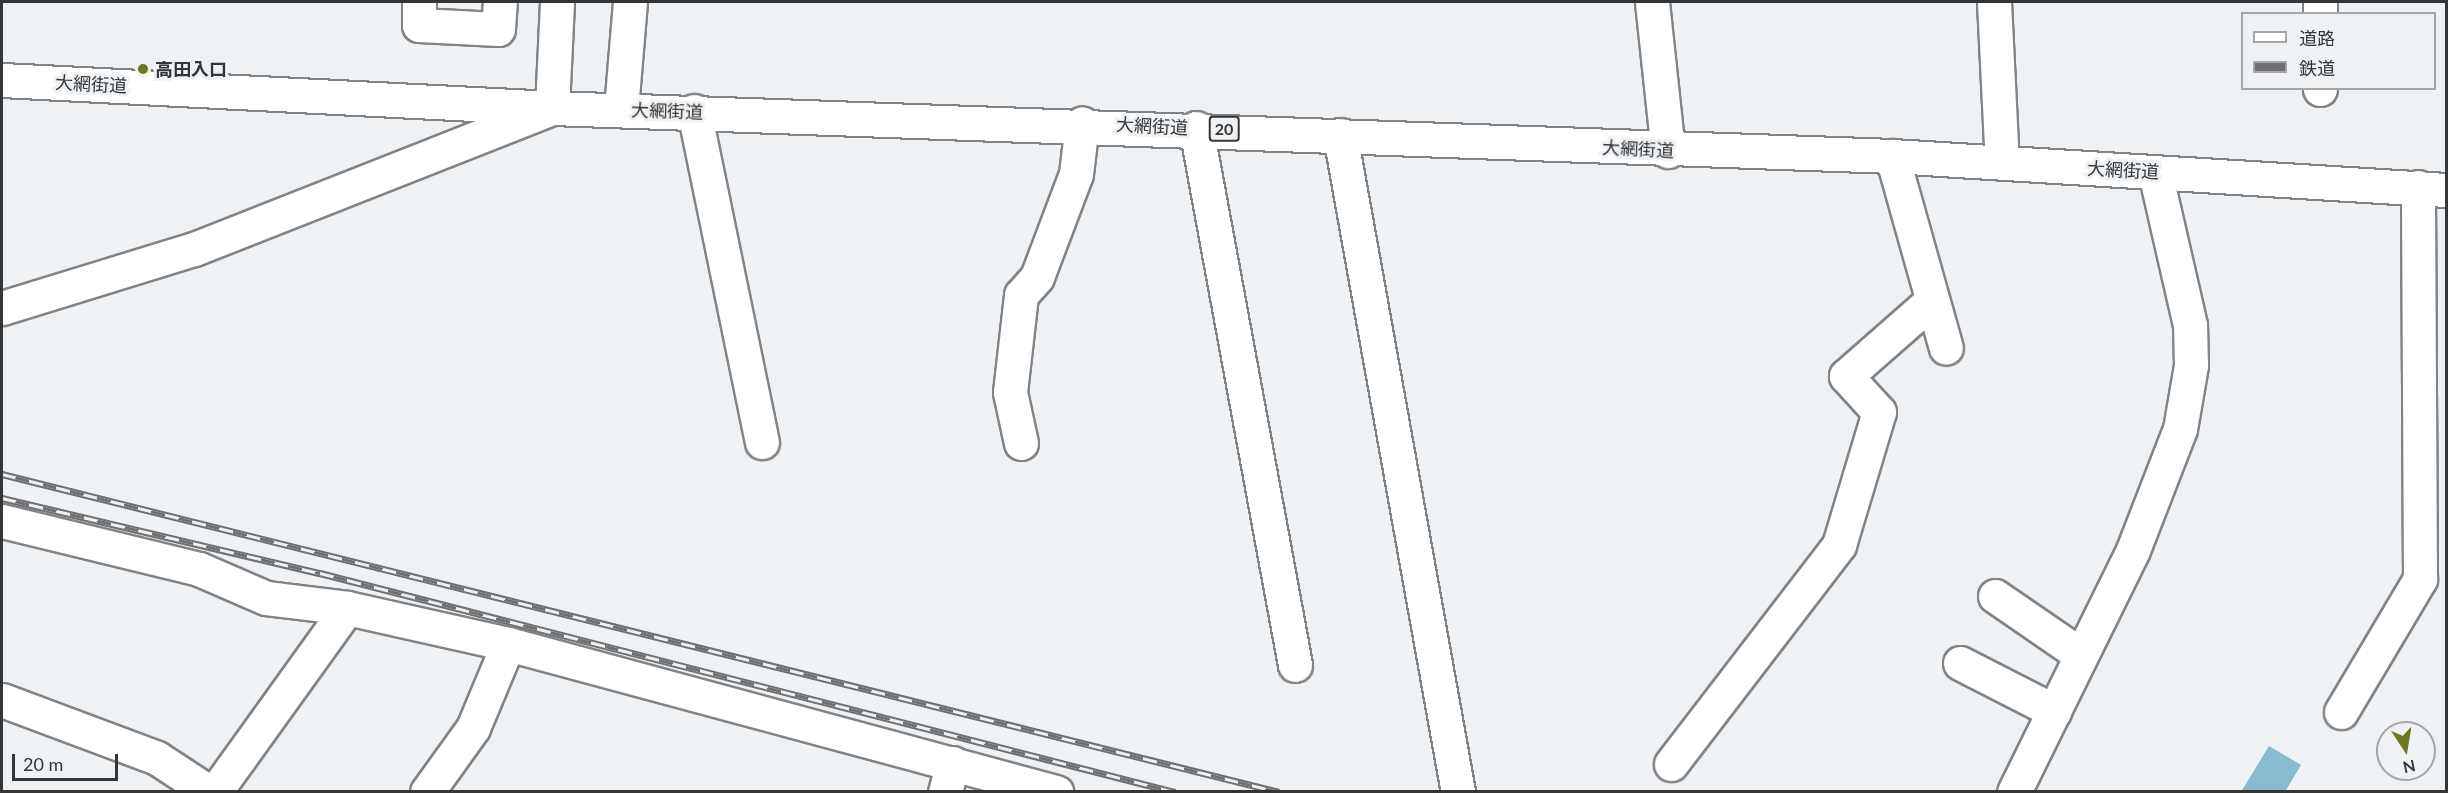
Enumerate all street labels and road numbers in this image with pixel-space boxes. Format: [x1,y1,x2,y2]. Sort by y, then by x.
street label: 大網街道 [54,71,128,97]
street label: 大網街道 [631,99,703,123]
street label: 大網街道 [1115,113,1189,139]
road number: 20 [1208,116,1240,142]
street label: 大網街道 [1601,136,1675,162]
street label: 大網街道 [2086,157,2160,183]

